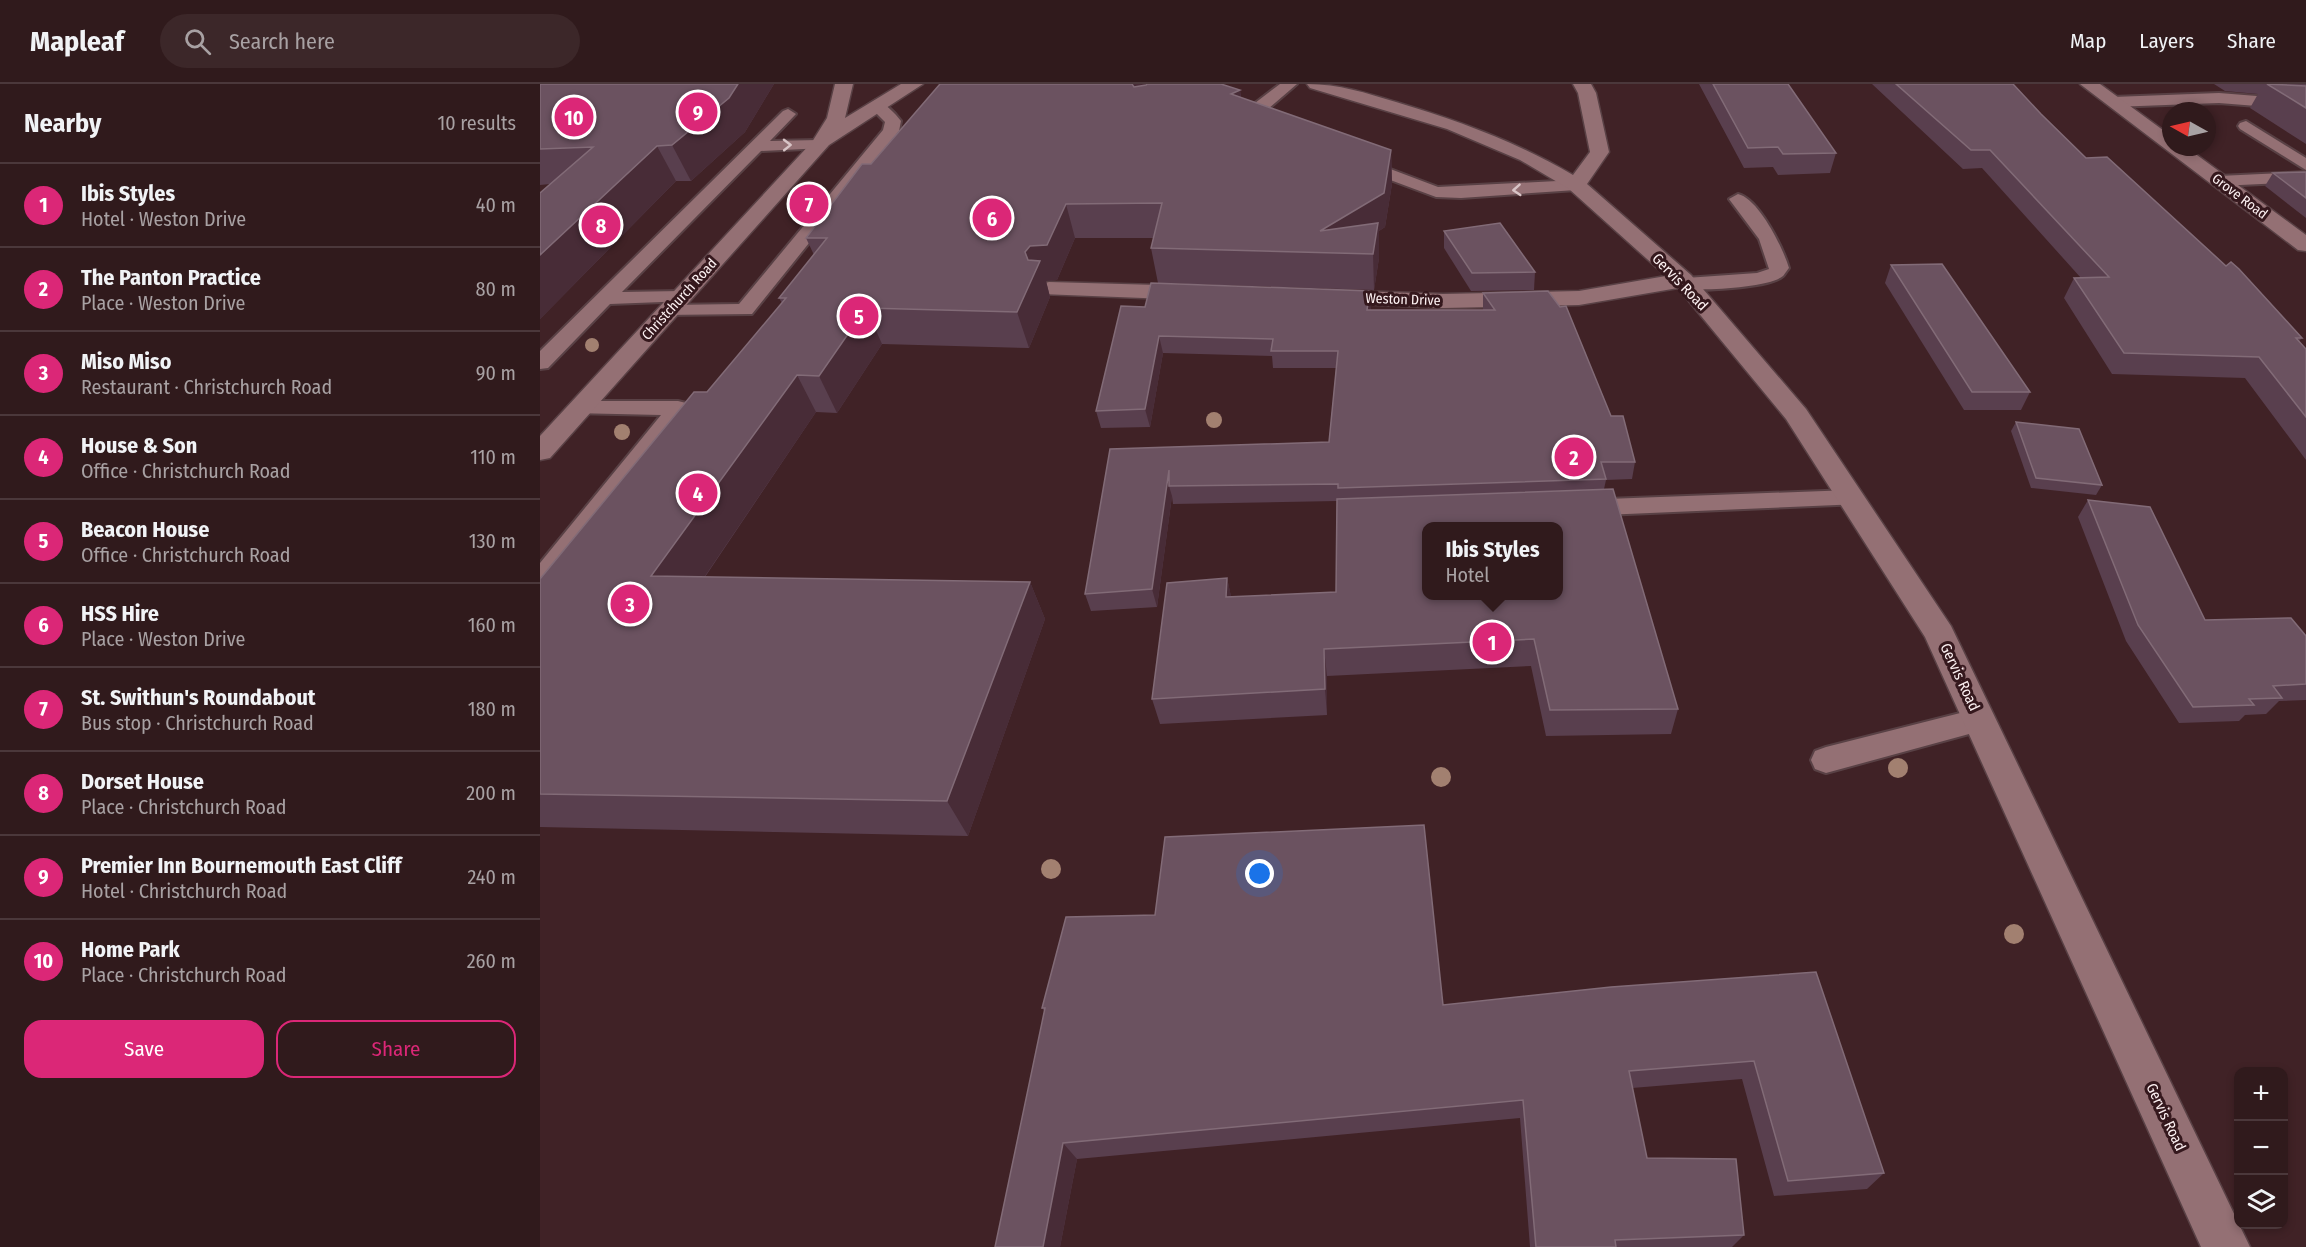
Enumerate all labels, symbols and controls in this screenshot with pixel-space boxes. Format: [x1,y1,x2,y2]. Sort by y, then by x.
search box [160,14,580,68]
text: Mapleaf [30,25,124,58]
icon: search [181,25,214,58]
text: Search here [229,28,335,55]
text: Map [2070,28,2106,54]
text: Layers [2139,28,2194,54]
text: Share [2227,28,2276,54]
pin: 9 [678,90,718,135]
pin: 10 [555,94,594,140]
north arrow [2162,102,2216,156]
text: Nearby [24,108,101,139]
text: 10 results [437,111,516,135]
one-way arrow [783,139,792,152]
street label: Grove Road [2209,170,2271,223]
text: Ibis Styles [81,180,175,207]
pin: 7 [790,182,828,226]
one-way arrow [1513,183,1522,196]
text: 1 [39,193,48,217]
text: 40 m [476,193,516,217]
pin: 6 [972,196,1012,240]
pin: 8 [582,202,620,248]
text: Hotel · Weston Drive [81,207,246,231]
street label: Gervis Road [1648,250,1712,314]
street label: Christchurch Road [638,255,720,344]
text: The Panton Practice [81,264,261,291]
text: 2 [39,277,48,301]
text: 80 m [476,277,516,301]
street label: Weston Drive [1365,290,1441,309]
text: Place · Weston Drive [81,291,245,315]
pin: 5 [840,294,878,338]
text: Miso Miso [81,348,171,375]
text: 3 [39,361,48,385]
text: 90 m [476,361,516,385]
text: Restaurant · Christchurch Road [81,375,332,399]
text: House & Son [81,432,197,459]
pin: 2 [1554,434,1594,479]
text: 4 [38,445,49,469]
text: 110 m [470,445,516,469]
text: Office · Christchurch Road [81,459,290,483]
pin: 4 [678,470,718,516]
text: Beacon House [81,516,209,543]
popup [1422,522,1563,600]
text: 5 [39,529,48,553]
text: 130 m [469,529,516,553]
text: Ibis Styles [1445,536,1540,563]
text: Office · Christchurch Road [81,543,290,567]
text: Hotel [1445,563,1490,587]
pin: 3 [610,582,650,626]
text: HSS Hire [81,600,159,627]
text: 6 [38,613,49,637]
text: 160 m [468,613,516,637]
pin: 1 [1472,620,1512,664]
text: Place · Weston Drive [81,627,245,651]
street label: Gervis Road [1936,640,1984,714]
text: St. Swithun's Roundabout [81,684,316,711]
text: 7 [39,697,48,721]
text: 180 m [468,697,516,721]
text: Bus stop · Christchurch Road [81,711,314,735]
text: Dorset House [81,768,204,795]
text: 8 [38,781,49,805]
text: 200 m [466,781,516,805]
text: Place · Christchurch Road [81,795,286,819]
text: Premier Inn Bournemouth East Cliff [81,852,401,879]
your location [1245,859,1274,888]
text: 9 [38,865,49,889]
text: 240 m [467,865,516,889]
text: Hotel · Christchurch Road [81,879,287,903]
text: Home Park [81,936,180,963]
text: 10 [34,949,53,973]
text: 260 m [467,949,516,973]
text: Place · Christchurch Road [81,963,286,987]
button: Save [24,1020,264,1078]
button: Share [276,1020,516,1078]
map controls [2234,1067,2288,1229]
button: + [2234,1067,2288,1121]
street label: Gervis Road [2142,1080,2190,1154]
button: − [2234,1121,2288,1175]
button: layers [2234,1175,2288,1229]

